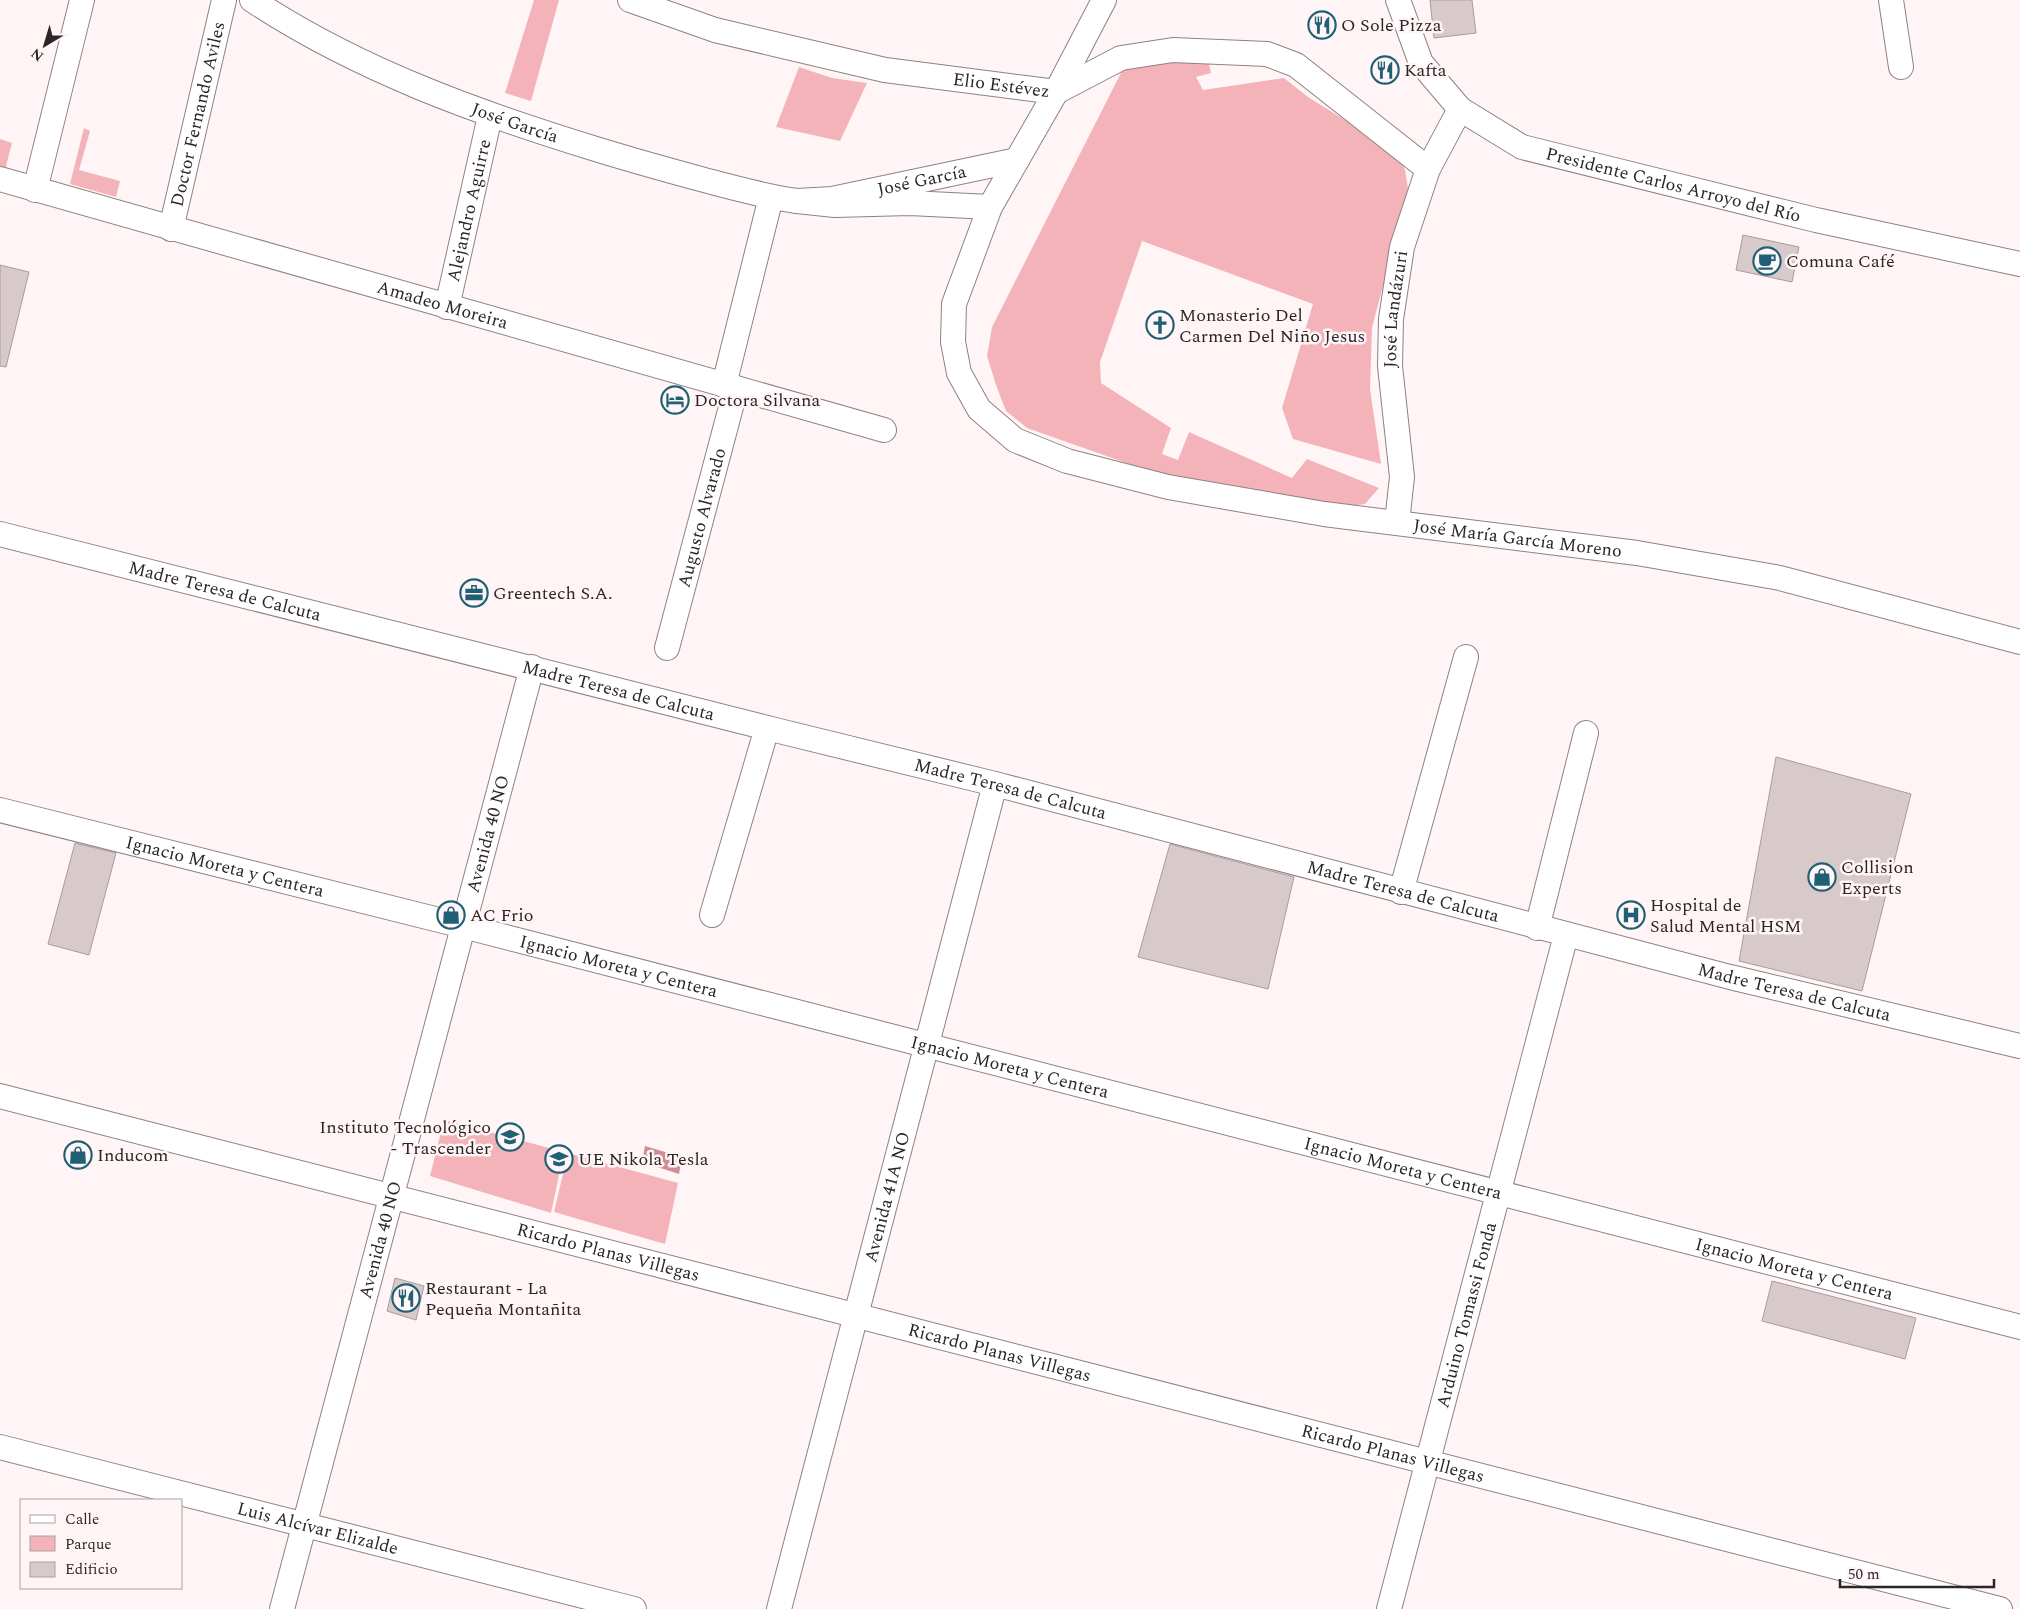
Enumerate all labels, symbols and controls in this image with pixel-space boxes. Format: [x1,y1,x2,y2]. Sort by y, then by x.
restaurant icon: O Sole Pizza [1307,10,1337,40]
place label: O Sole Pizza [1341,12,1442,39]
street label: Doctor Fernando Aviles [164,19,233,209]
north arrow [20,20,70,70]
text: N [26,43,48,67]
restaurant icon: Kafta [1370,55,1400,85]
place label: Kafta [1404,57,1447,84]
street label: Elio Estévez [951,66,1051,105]
street label: José García [468,96,562,150]
street label: Alejandro Aguirre [440,137,498,284]
street label: Presidente Carlos Arroyo del Río [1543,140,1804,230]
street label: José García [875,158,969,203]
cafe icon: Comuna Café [1752,246,1782,276]
place label: Comuna Café [1786,248,1895,275]
street label: José Landázuri [1377,249,1415,368]
street label: Amadeo Moreira [374,274,511,337]
place label: Monasterio Del Carmen Del Niño Jesus [1179,302,1365,350]
church icon: Monasterio Del Carmen Del Niño Jesus [1145,310,1175,340]
hotel icon: Doctora Silvana [660,385,690,415]
place label: Doctora Silvana [694,387,820,414]
street label: Augusto Alvarado [671,445,734,590]
street label: José María García Moreno [1412,512,1624,565]
street label: Madre Teresa de Calcuta [126,554,324,629]
office icon: Greentech S.A. [459,578,489,608]
place label: Greentech S.A. [493,580,612,607]
street label: Madre Teresa de Calcuta [519,654,718,728]
street label: Madre Teresa de Calcuta [911,752,1110,827]
street label: Avenida 40 NO [460,772,517,896]
street label: Ignacio Moreta y Centera [123,829,327,905]
street label: Madre Teresa de Calcuta [1304,854,1502,930]
place label: Collision Experts [1841,854,1914,902]
shop icon: Collision Experts [1807,862,1837,892]
place label: Hospital de Salud Mental HSM [1650,892,1801,940]
shop icon: AC Frio [436,900,466,930]
hospital icon: Hospital de Salud Mental HSM [1616,900,1646,930]
place label: AC Frio [470,902,534,929]
street label: Ignacio Moreta y Centera [517,928,721,1005]
street label: Madre Teresa de Calcuta [1695,956,1894,1029]
street label: Ignacio Moreta y Centera [908,1029,1112,1106]
place label: Instituto Tecnológico - Trascender [319,1114,491,1162]
school or university icon: Instituto Tecnológico - Trascender [495,1122,525,1152]
street label: Avenida 41A NO [857,1129,917,1265]
street label: Ignacio Moreta y Centera [1301,1130,1505,1207]
shop icon: Inducom [63,1140,93,1170]
place label: Inducom [97,1142,168,1169]
school or university icon: UE Nikola Tesla [544,1144,574,1174]
place label: UE Nikola Tesla [578,1146,709,1173]
street label: Avenida 40 NO [352,1178,409,1302]
street label: Ricardo Planas Villegas [514,1216,703,1289]
street label: Arduino Tomassi Fonda [1429,1219,1504,1411]
street label: Ignacio Moreta y Centera [1692,1231,1896,1308]
place label: Restaurant - La Pequeña Montañita [425,1275,581,1323]
restaurant icon: Restaurant - La Pequeña Montañita [391,1283,421,1313]
street label: Ricardo Planas Villegas [905,1316,1094,1389]
street label: Ricardo Planas Villegas [1298,1417,1487,1490]
street label: Luis Alcívar Elizalde [234,1495,401,1562]
legend [20,1499,182,1589]
text: Calle [65,1508,99,1531]
text: Parque [65,1533,112,1556]
scale bar [1840,1556,1994,1588]
text: Edificio [65,1558,118,1581]
text: 50 m [1848,1563,1880,1586]

